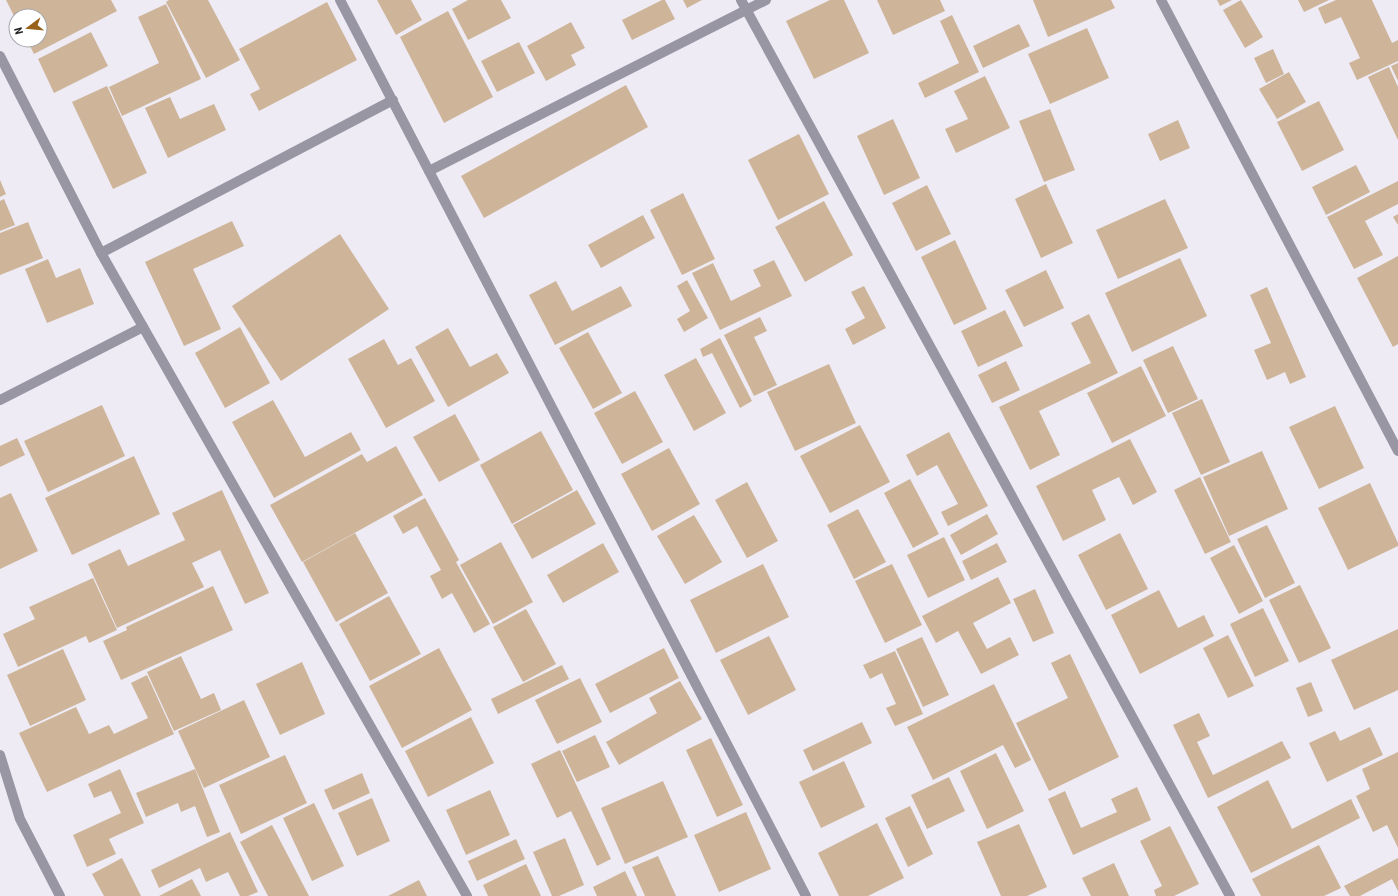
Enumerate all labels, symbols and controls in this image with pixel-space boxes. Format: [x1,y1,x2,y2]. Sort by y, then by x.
north arrow [8,8,48,48]
text: N [12,25,26,36]

